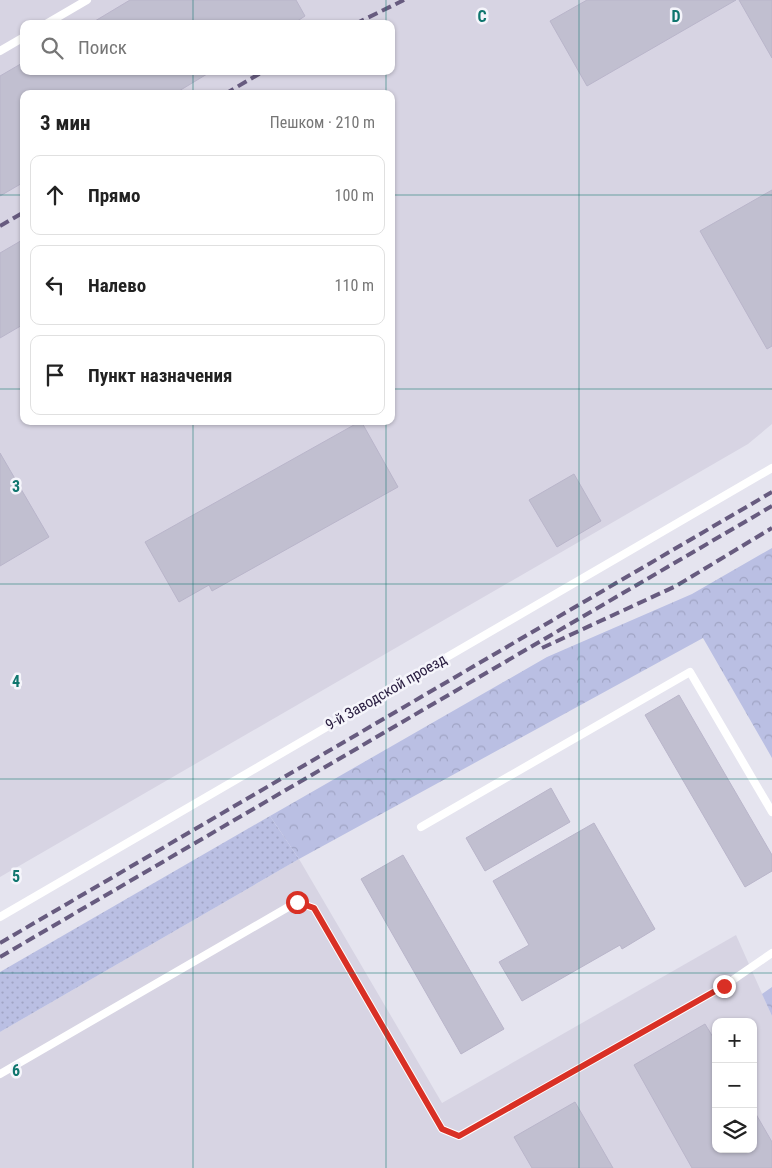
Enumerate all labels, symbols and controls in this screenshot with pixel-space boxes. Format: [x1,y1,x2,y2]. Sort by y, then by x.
text: C [477,7,487,26]
text: D [671,7,681,26]
search box [20,20,395,75]
icon: search [38,34,66,62]
text: Поиск [78,36,127,59]
text: 3 мин [40,111,90,135]
text: Пешком · 210 m [270,113,375,132]
icon: ahead [41,181,69,209]
text: Прямо [88,184,141,207]
text: 100 m [335,186,374,205]
icon: left [41,271,69,299]
text: Налево [88,274,146,297]
text: 110 m [335,276,374,295]
icon: arrive [41,361,69,389]
text: Пункт назначения [88,364,232,387]
text: 3 [12,477,20,496]
street label: 9-й Заводской проезд [322,650,450,734]
text: 4 [12,672,20,691]
text: 5 [12,867,20,886]
route start [286,891,309,914]
route end [713,975,736,998]
map controls [712,1018,757,1153]
button: + [712,1018,757,1063]
text: 6 [12,1061,20,1080]
button: − [712,1063,757,1108]
button: layers [712,1108,757,1153]

